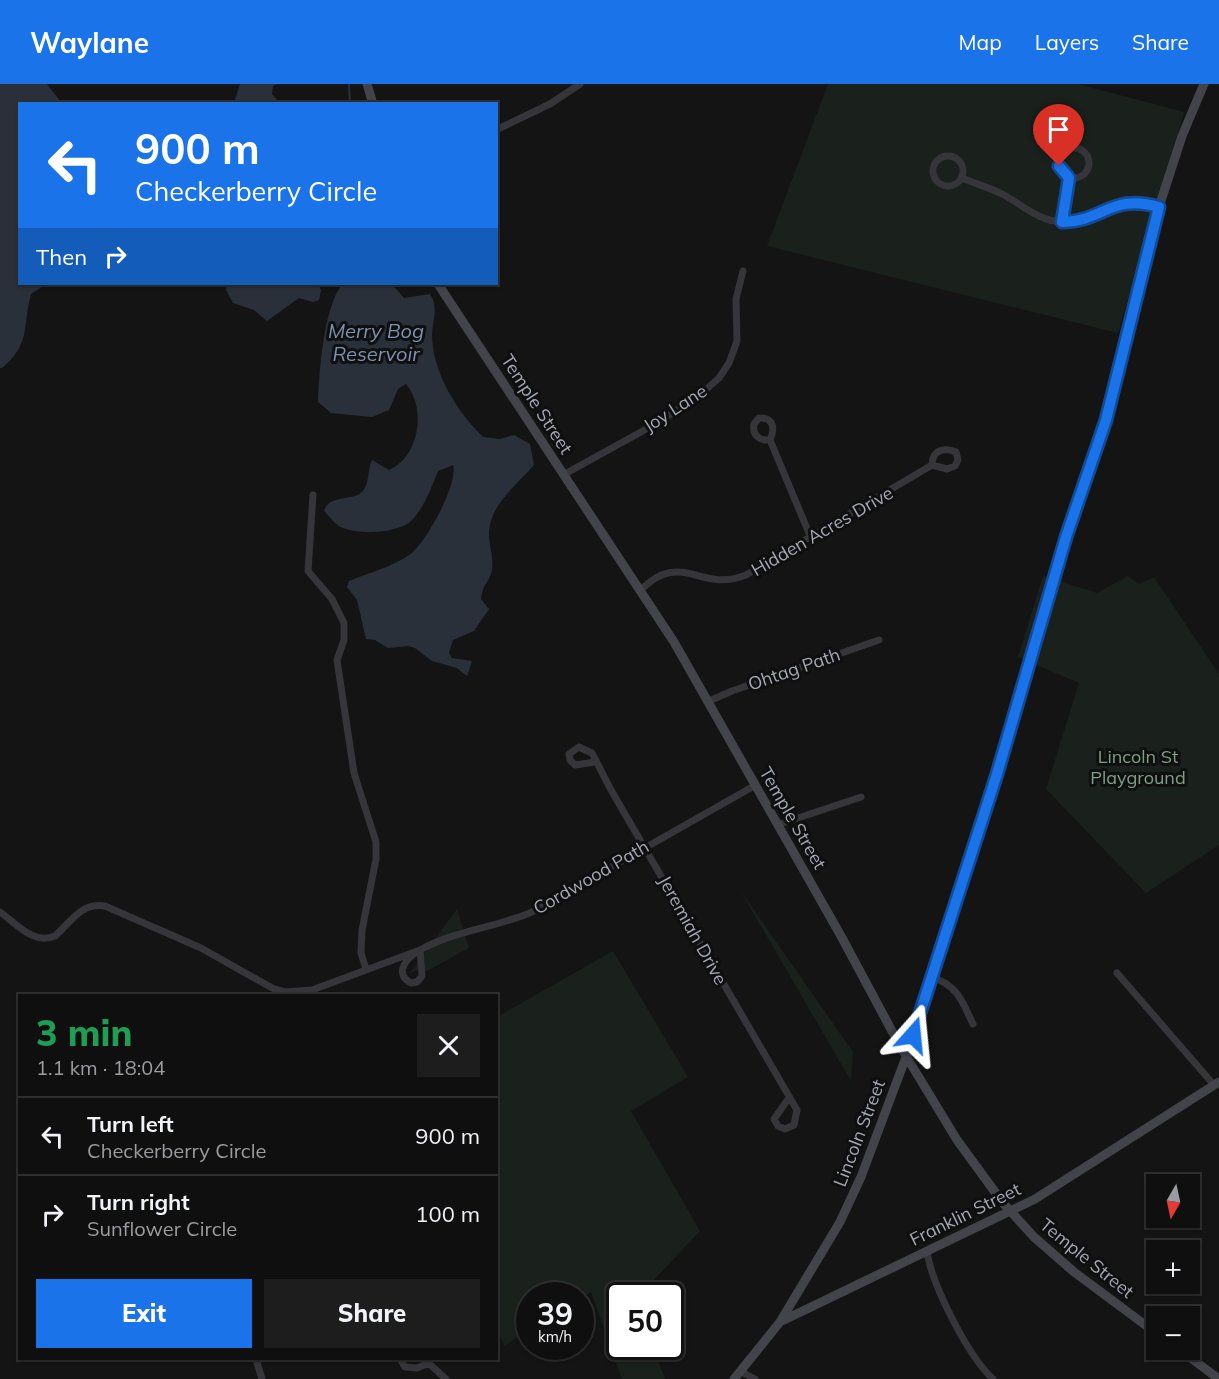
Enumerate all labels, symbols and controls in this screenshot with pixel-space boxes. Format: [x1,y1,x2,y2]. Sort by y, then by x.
text: Waylane [30,25,149,60]
text: Map [959,29,1002,55]
text: Layers [1035,29,1099,55]
text: Share [1132,29,1189,55]
pin [1033,104,1084,166]
icon: arrive [1042,113,1075,146]
text: 900 m [135,122,260,175]
icon: left [36,126,114,204]
text: Checkerberry Circle [135,174,377,208]
icon: right [99,240,132,273]
text: Then [36,243,87,271]
water label: Merry Bog Reservoir [328,318,424,366]
street label: Temple Street [496,350,578,458]
street label: Joy Lane [639,379,711,437]
street label: Hidden Acres Drive [747,481,897,581]
street label: Ohtag Path [745,642,843,696]
park label: Lincoln St Playground [1090,745,1186,789]
street label: Temple Street [754,763,832,873]
street label: Cordwood Path [529,835,653,919]
street label: Jeremiah Drive [653,871,733,989]
position arrow [881,1003,945,1067]
text: 3 min [36,1010,132,1055]
button: close [417,1014,480,1077]
text: 1.1 km · 18:04 [36,1055,165,1080]
street label: Lincoln Street [828,1076,890,1190]
text: Turn left [87,1110,174,1138]
icon: left [36,1120,69,1153]
text: 900 m [415,1122,480,1150]
text: Checkerberry Circle [87,1138,266,1163]
north arrow [1146,1174,1200,1228]
map controls [1146,1174,1200,1360]
street label: Franklin Street [906,1177,1024,1251]
text: Turn right [87,1188,190,1216]
icon: right [36,1198,69,1231]
text: 100 m [415,1200,480,1228]
street label: Temple Street [1035,1213,1139,1303]
text: Sunflower Circle [87,1216,237,1241]
button: + [1146,1240,1200,1294]
button: Exit [36,1279,252,1348]
button: Share [264,1279,480,1348]
speed limit sign: 50 [606,1282,684,1360]
text: 39 [537,1295,573,1333]
button: − [1146,1306,1200,1360]
text: km/h [538,1327,572,1346]

